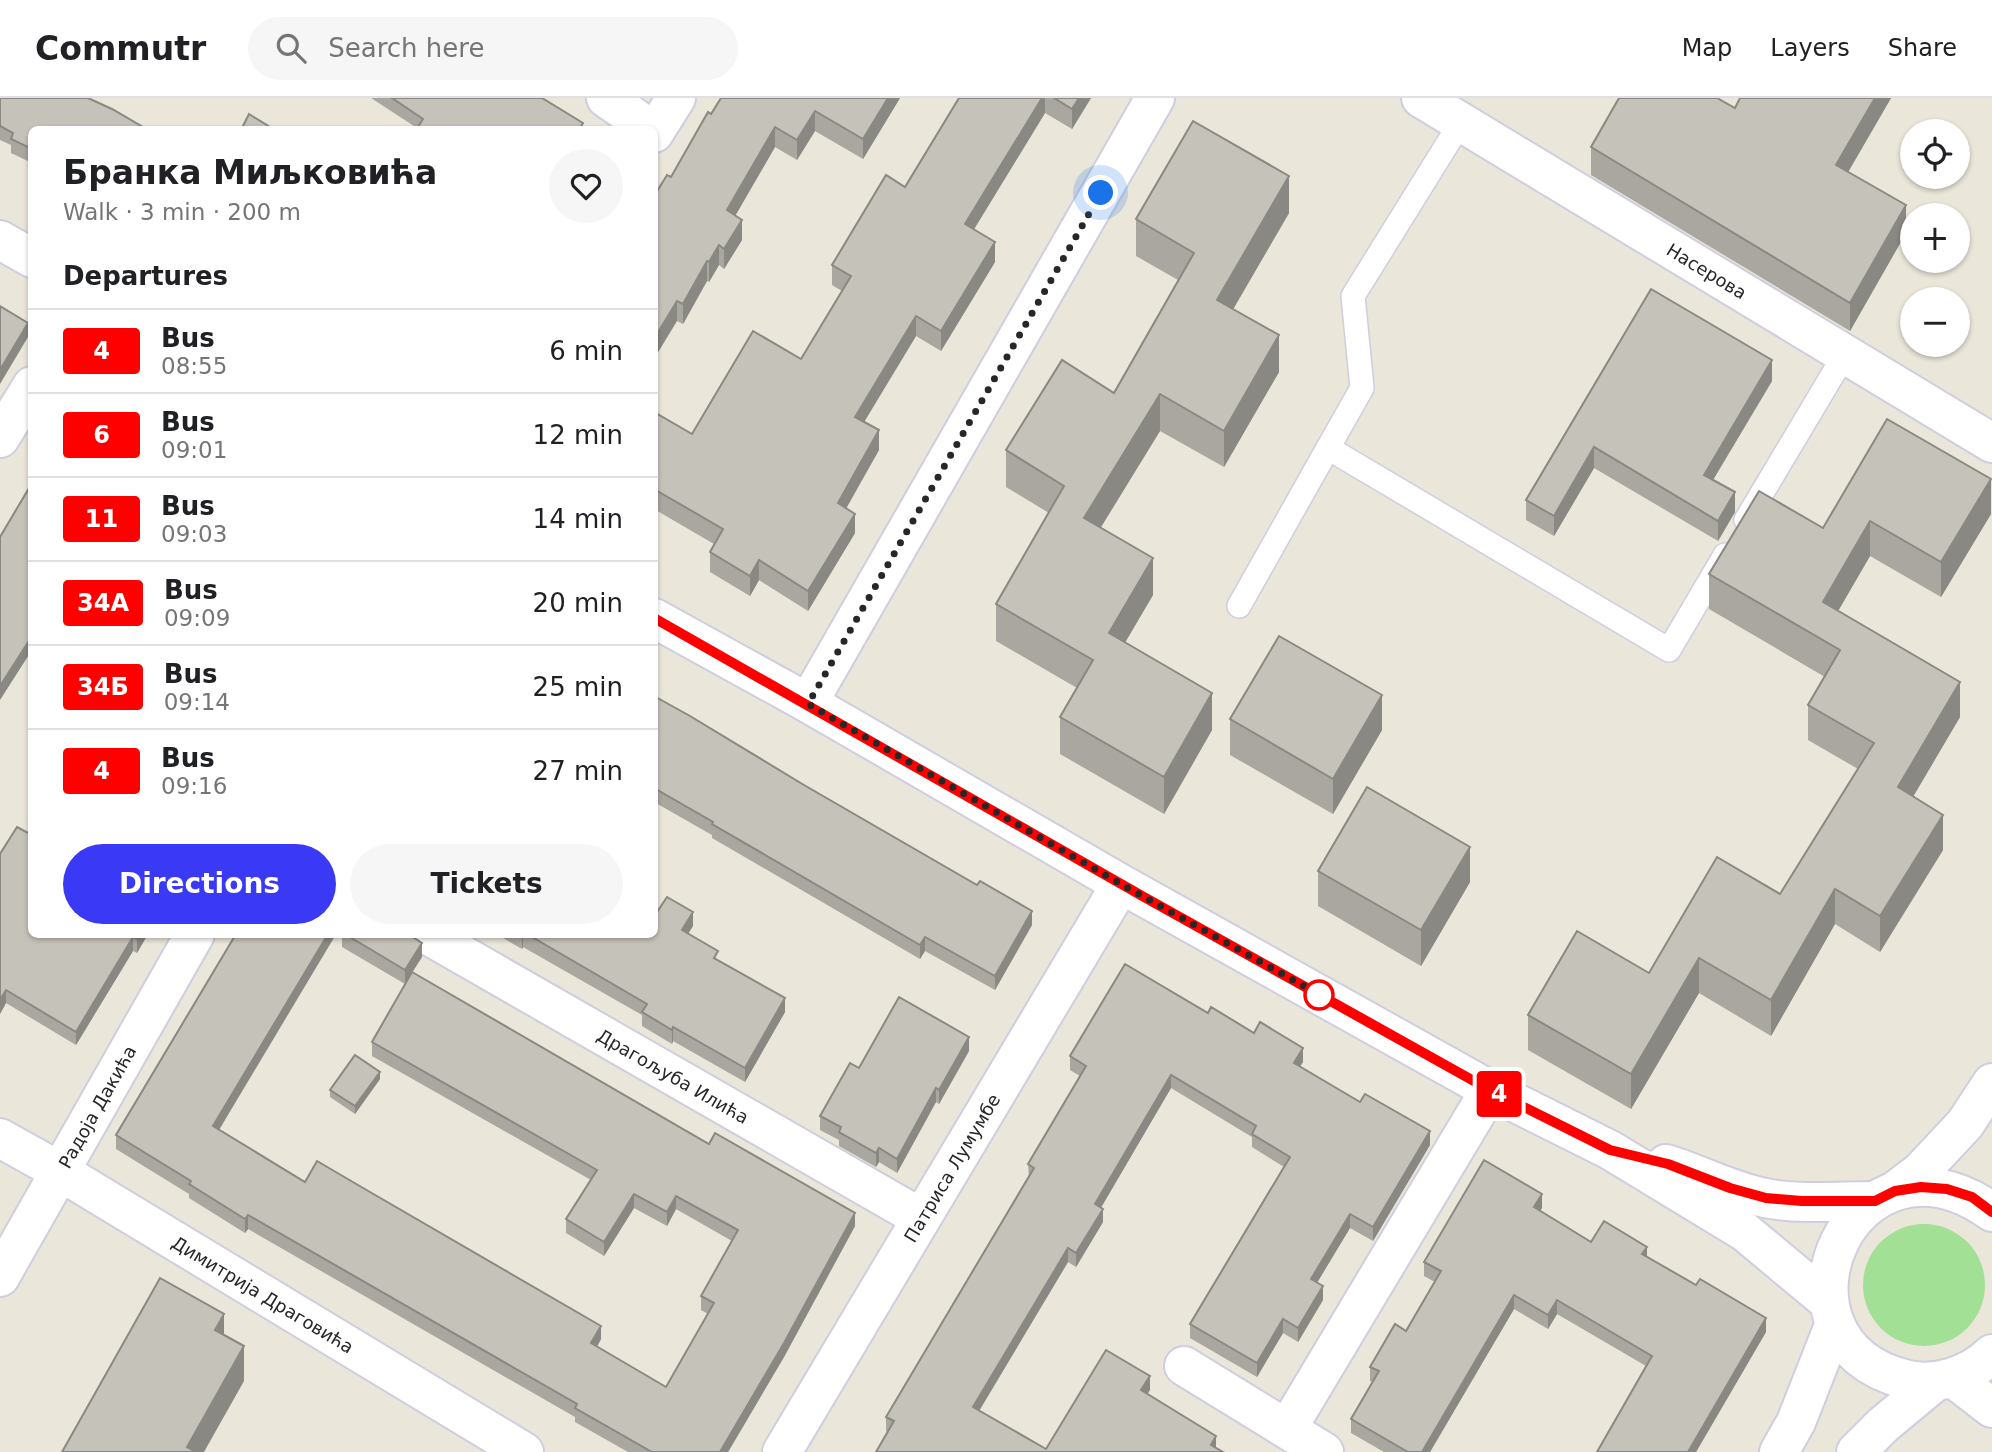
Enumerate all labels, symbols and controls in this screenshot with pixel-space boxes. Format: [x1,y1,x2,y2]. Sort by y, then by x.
search box [248,17,738,80]
text: Commutr [35,29,206,68]
icon: search [272,29,310,67]
text: Search here [328,33,484,63]
text: Map [1682,34,1732,62]
text: Layers [1770,34,1850,62]
text: Share [1888,34,1957,62]
map controls [1900,119,1970,357]
button: locate [1900,119,1970,189]
button: heart [549,149,623,223]
text: Бранка Миљковића [63,153,437,192]
your location [1083,175,1118,210]
text: Walk · 3 min · 200 m [63,199,301,225]
button: + [1900,203,1970,273]
street label: Насерова [1663,239,1751,303]
text: Departures [63,261,228,291]
button: − [1900,287,1970,357]
text: Bus [161,323,215,353]
text: 6 min [549,336,623,366]
text: 4 [93,337,110,365]
text: 08:55 [161,353,227,379]
text: Bus [161,407,215,437]
text: 12 min [533,420,623,450]
text: 6 [93,421,110,449]
text: 09:01 [161,437,227,463]
text: Bus [161,491,215,521]
text: 14 min [533,504,623,534]
text: 11 [85,505,118,533]
text: 09:03 [161,521,227,547]
text: Bus [164,575,218,605]
text: 20 min [533,588,623,618]
text: 34А [77,589,129,617]
text: 09:09 [164,605,230,631]
text: Bus [164,659,218,689]
text: 25 min [533,672,623,702]
text: 34Б [77,673,129,701]
text: 09:14 [164,689,230,715]
text: Bus [161,743,215,773]
text: 27 min [533,756,623,786]
text: 4 [93,757,110,785]
text: 09:16 [161,773,227,799]
button: Directions [63,844,336,924]
button: Tickets [350,844,623,924]
unlabelled marker [1304,980,1334,1010]
street label: Драгољуба Илића [594,1024,753,1128]
street label: Радоја Дакића [54,1042,140,1172]
line badge: 4 [1476,1071,1522,1117]
text: 4 [1491,1080,1507,1108]
street label: Патриса Лумумбе [899,1090,1004,1246]
street label: Димитрија Драговића [168,1231,358,1357]

